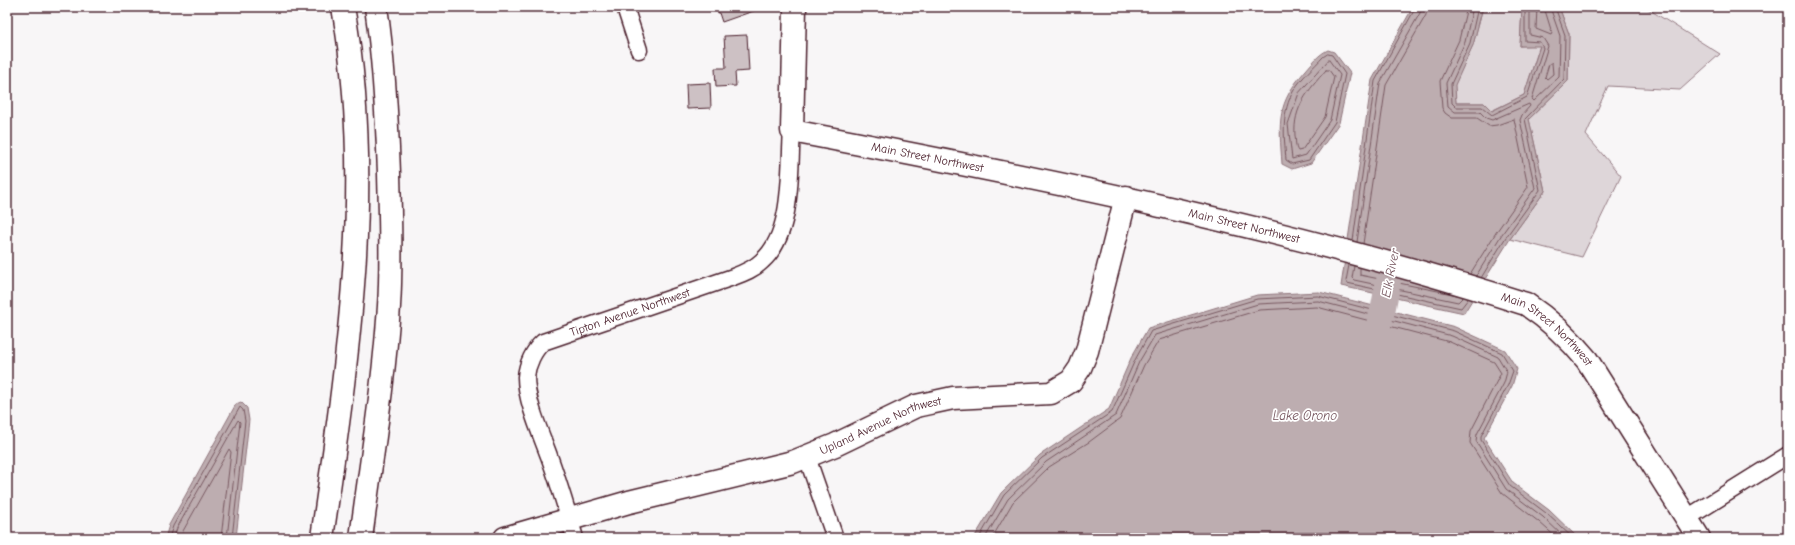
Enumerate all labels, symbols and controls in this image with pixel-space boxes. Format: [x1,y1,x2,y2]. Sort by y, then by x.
street label: Main Street Northwest [870,139,985,175]
street label: Main Street Northwest [1187,206,1302,246]
water label: Elk River [1378,247,1402,299]
street label: Tipton Avenue Northwest [568,285,692,339]
street label: Main Street Northwest [1499,290,1596,369]
street label: Upland Avenue Northwest [818,394,943,457]
water label: Lake Orono [1273,408,1337,423]

